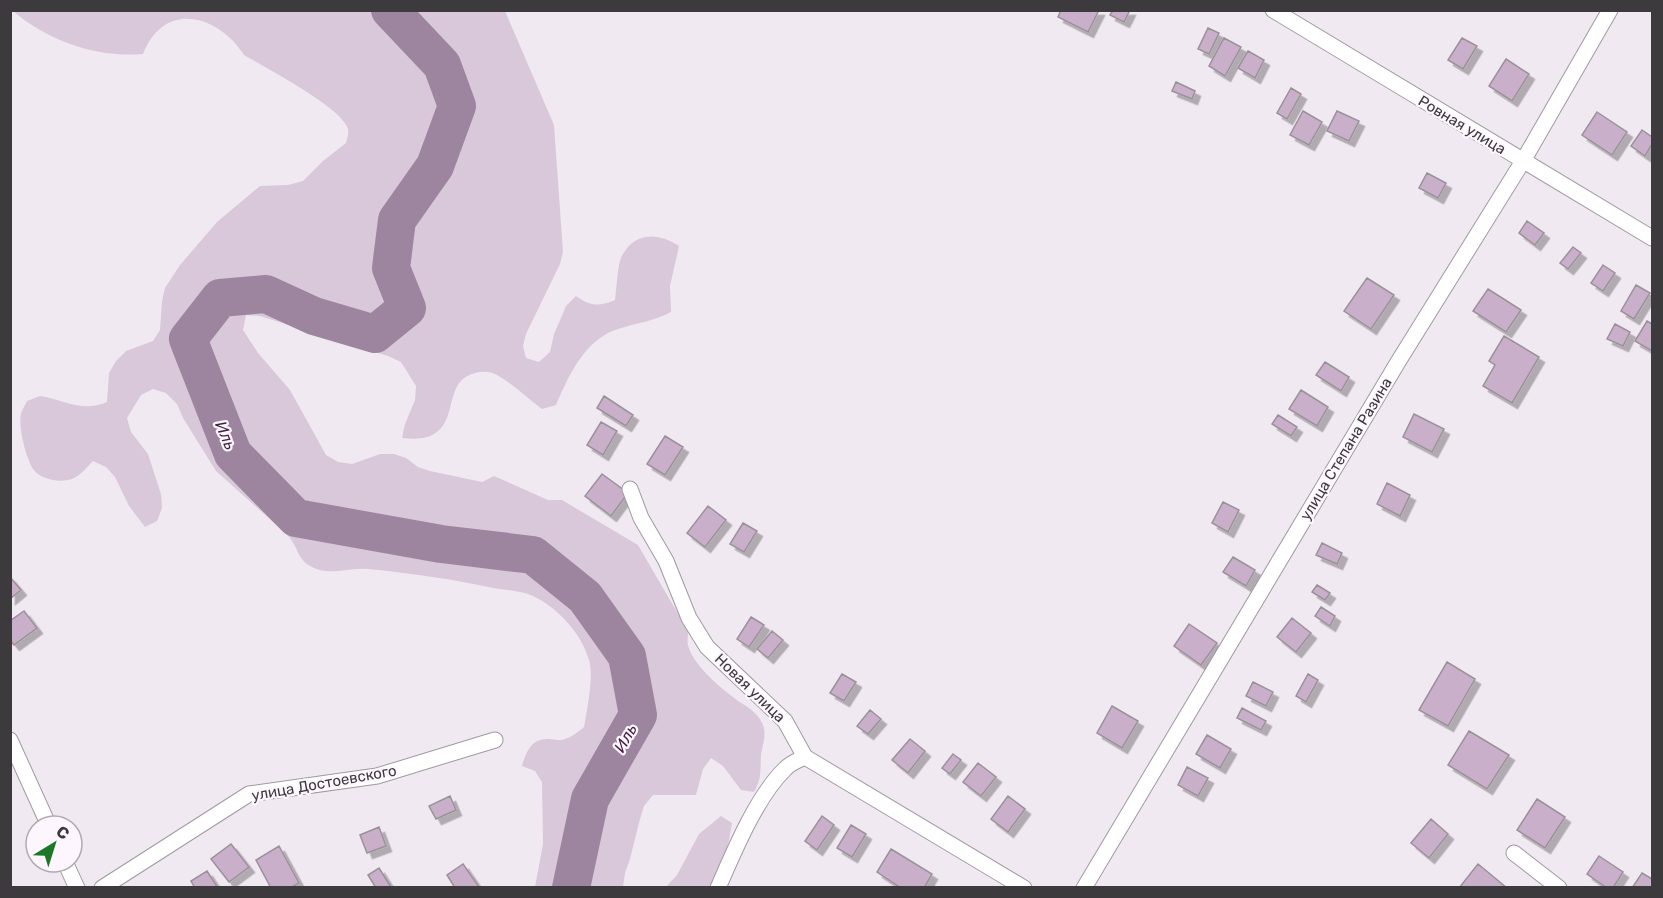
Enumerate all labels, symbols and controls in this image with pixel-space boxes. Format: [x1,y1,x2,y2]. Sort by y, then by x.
street label: Ровная улица [1415,92,1509,158]
street label: улица Степана Разина [1296,374,1396,524]
water label: Иль [211,418,240,452]
street label: Новая улица [711,650,789,726]
water label: Иль [610,721,641,756]
street label: улица Достоевского [250,761,398,805]
north arrow [24,814,84,874]
text: С [53,822,73,844]

